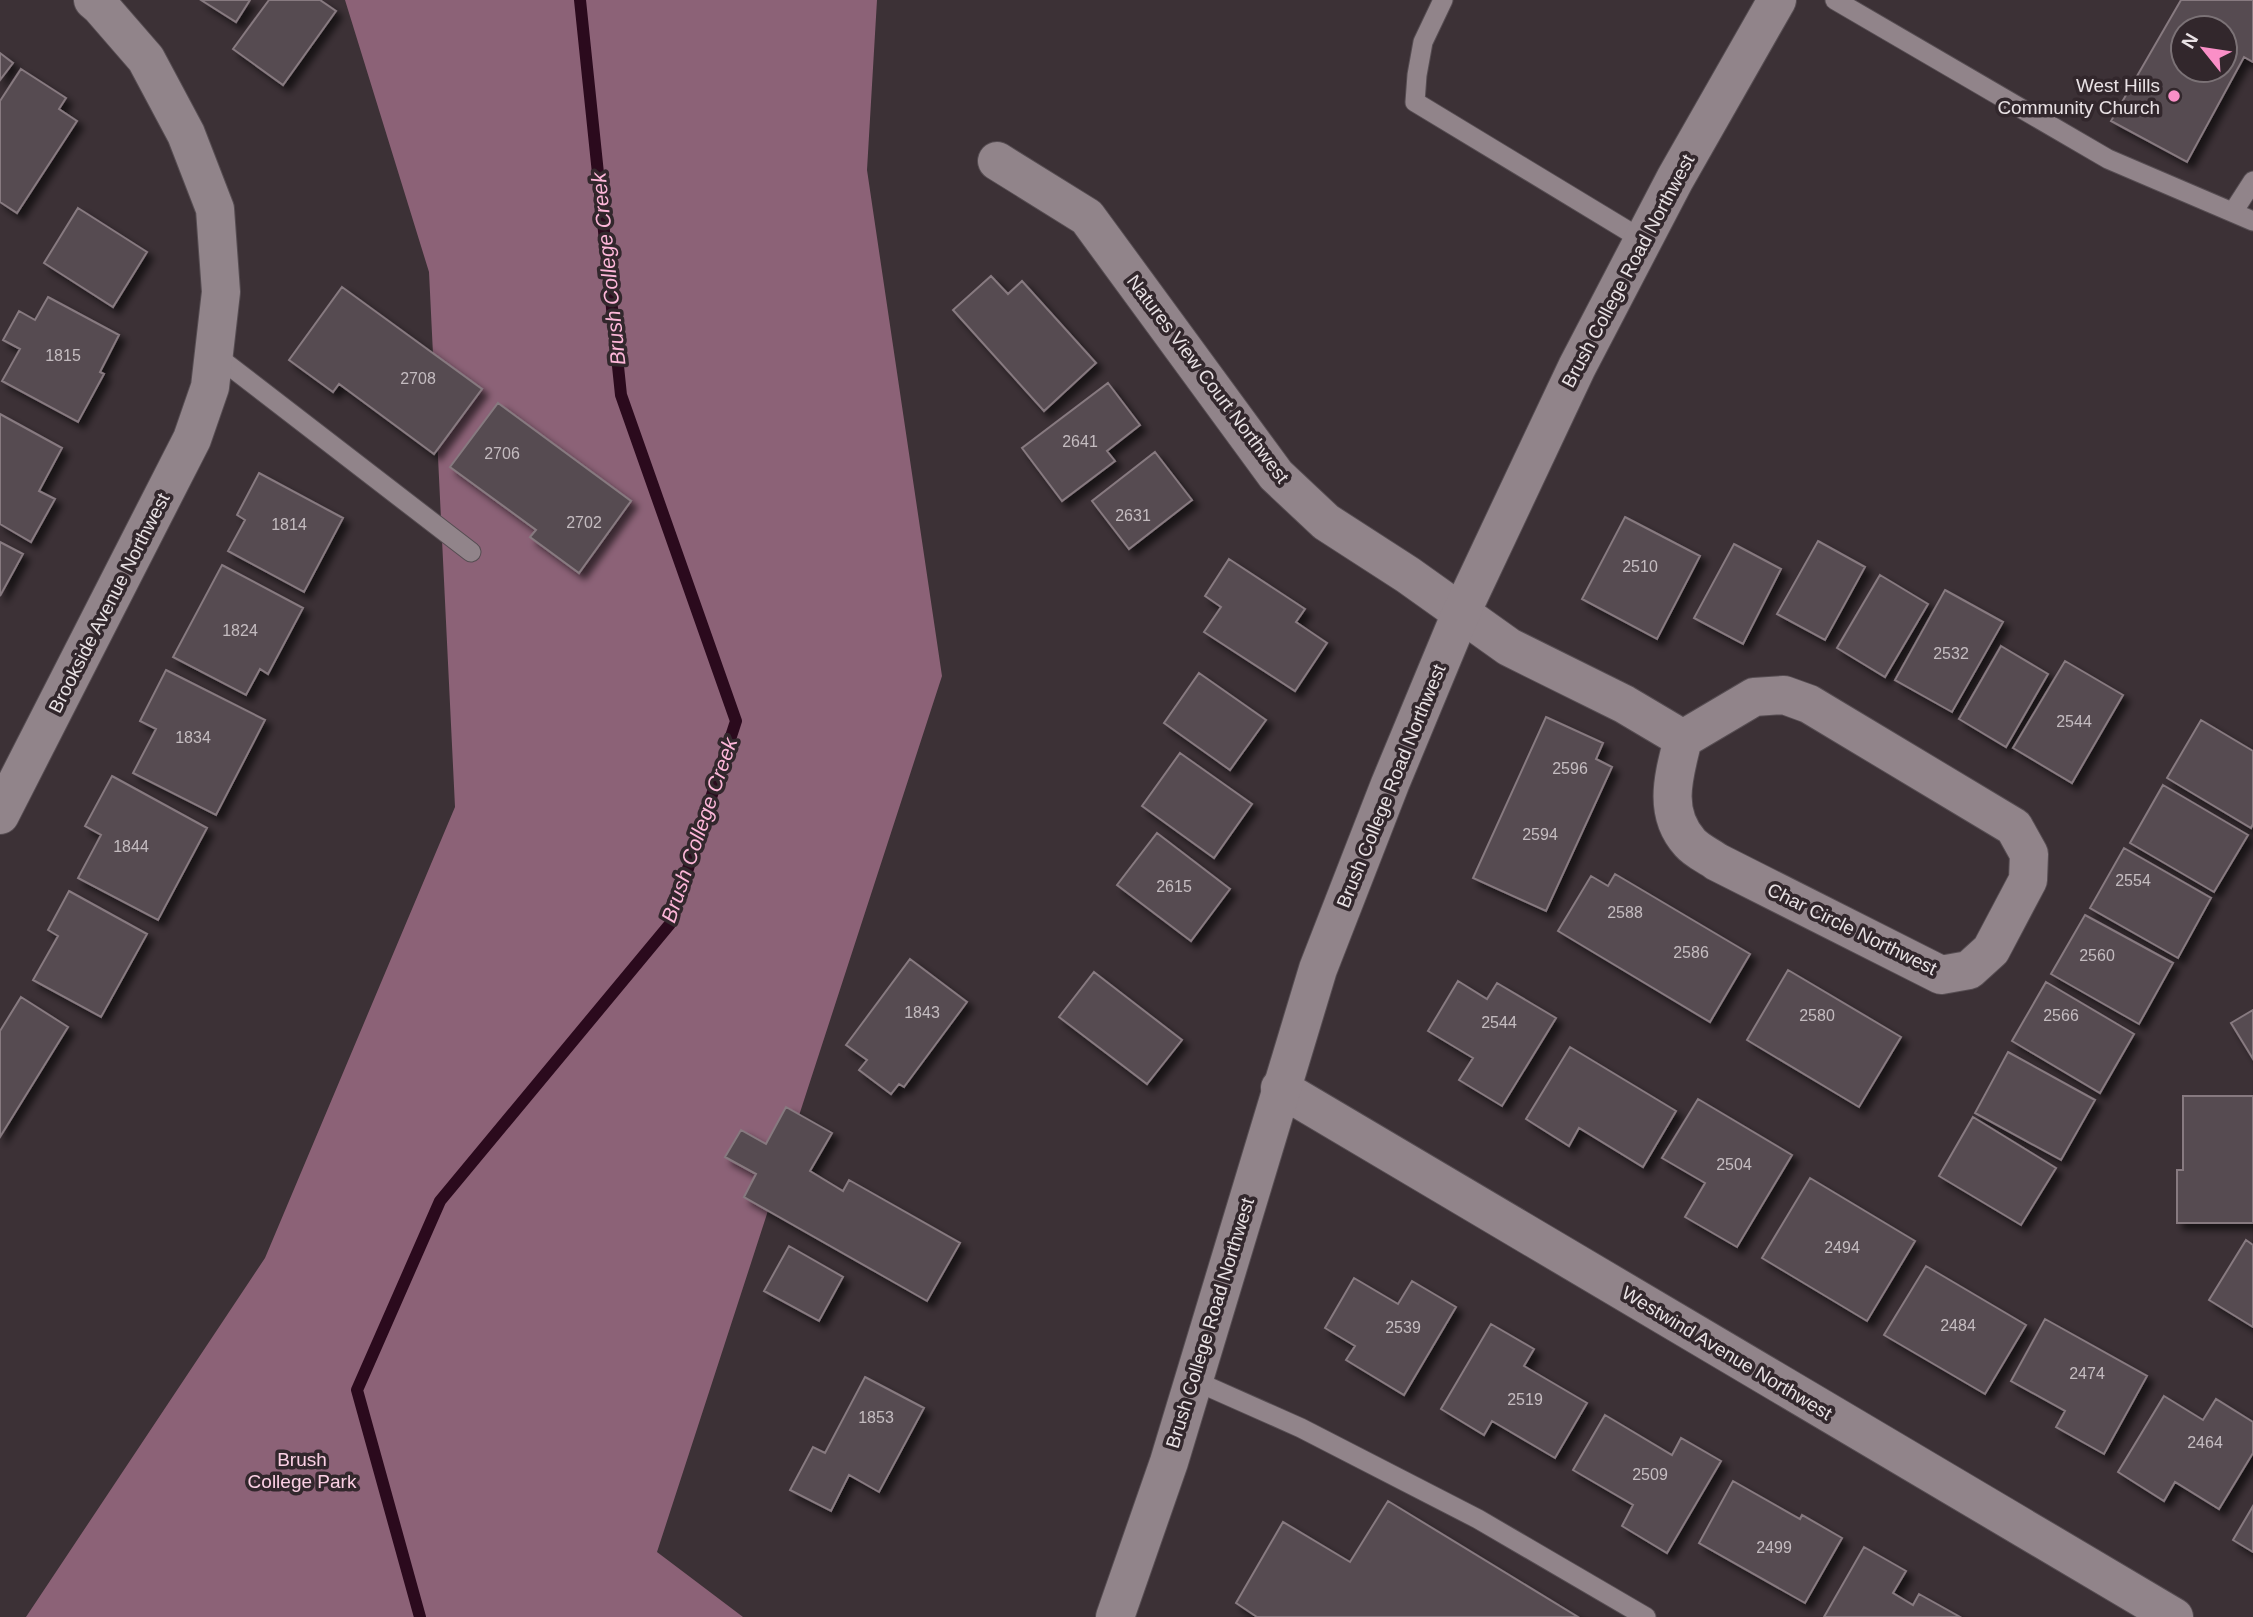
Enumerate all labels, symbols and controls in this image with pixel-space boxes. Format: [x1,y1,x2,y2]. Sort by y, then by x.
north arrow [2169,14,2239,84]
text: N [2177,30,2202,52]
place label: West Hills Community Church [1997,75,2160,118]
marker: West Hills Community Church [2166,88,2182,104]
street label: Brush College Road Northwest [1557,150,1699,391]
water label: Brush College Creek [586,170,630,367]
street label: Natures View Court Northwest [1123,271,1294,488]
house number: 1815 [45,347,81,364]
house number: 2708 [400,370,436,387]
house number: 2641 [1062,433,1098,450]
house number: 2706 [484,445,520,462]
street label: Brookside Avenue Northwest [44,489,174,716]
house number: 2631 [1115,507,1151,524]
house number: 2702 [566,514,602,531]
house number: 1814 [271,516,307,533]
house number: 2510 [1622,558,1658,575]
house number: 1824 [222,622,258,639]
house number: 2532 [1933,645,1969,662]
street label: Brush College Road Northwest [1332,660,1450,911]
house number: 2544 [2056,713,2092,730]
house number: 1834 [175,729,211,746]
water label: Brush College Creek [657,733,742,925]
house number: 2596 [1552,760,1588,777]
house number: 2594 [1522,826,1558,843]
house number: 1844 [113,838,149,855]
house number: 2554 [2115,872,2151,889]
house number: 2615 [1156,878,1192,895]
street label: Char Circle Northwest [1764,879,1941,979]
house number: 2588 [1607,904,1643,921]
house number: 2586 [1673,944,1709,961]
house number: 2560 [2079,947,2115,964]
house number: 1843 [904,1004,940,1021]
house number: 2580 [1799,1007,1835,1024]
house number: 2566 [2043,1007,2079,1024]
house number: 2544 [1481,1014,1517,1031]
house number: 2504 [1716,1156,1752,1173]
street label: Brush College Road Northwest [1162,1195,1258,1451]
house number: 2494 [1824,1239,1860,1256]
street label: Westwind Avenue Northwest [1618,1282,1836,1424]
house number: 2484 [1940,1317,1976,1334]
house number: 2539 [1385,1319,1421,1336]
house number: 2474 [2069,1365,2105,1382]
house number: 2519 [1507,1391,1543,1408]
house number: 1853 [858,1409,894,1426]
house number: 2464 [2187,1434,2223,1451]
park label: Brush College Park [248,1449,357,1492]
house number: 2509 [1632,1466,1668,1483]
house number: 2499 [1756,1539,1792,1556]

